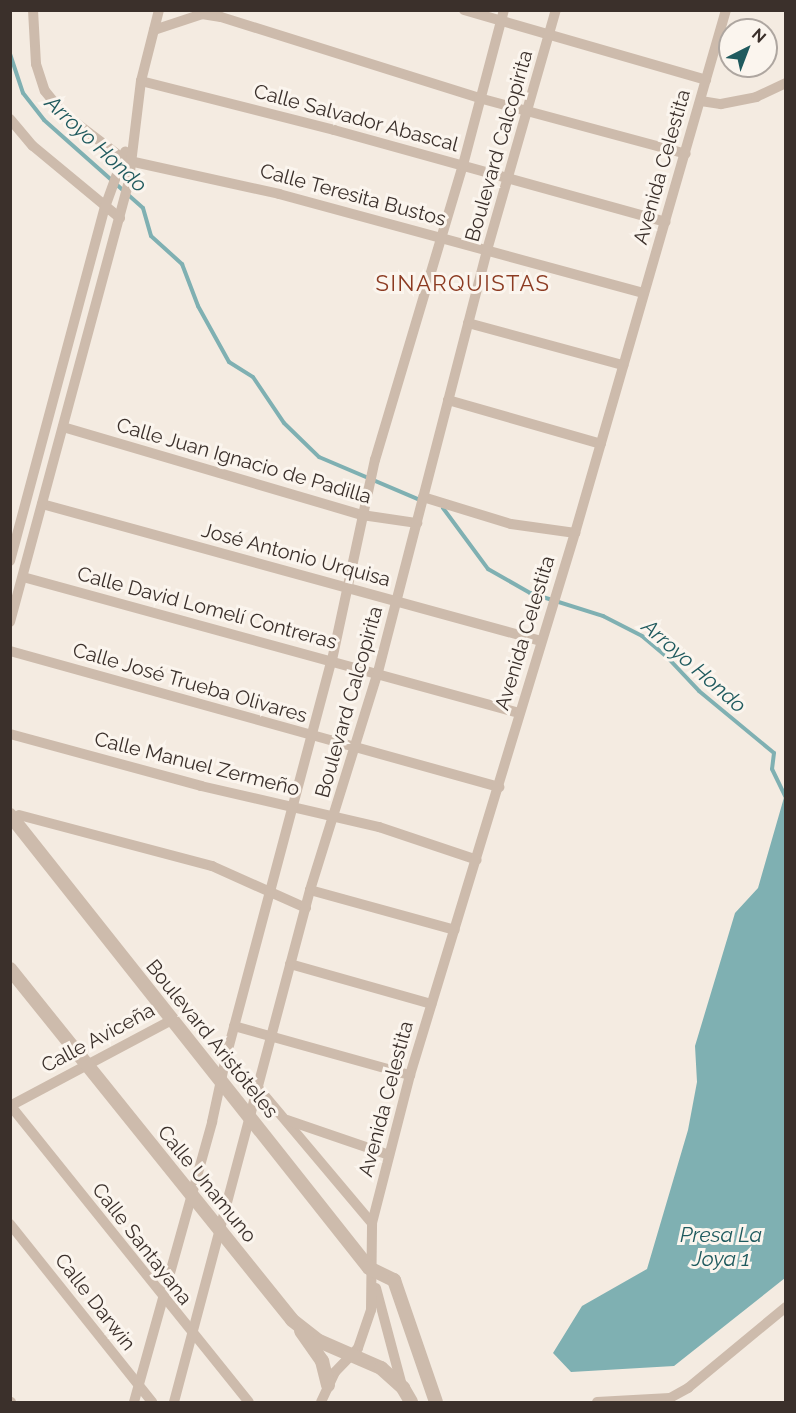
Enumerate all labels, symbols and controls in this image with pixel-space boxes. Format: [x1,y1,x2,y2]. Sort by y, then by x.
north arrow [718,18,778,78]
text: N [748,25,770,47]
street label: Boulevard Calcopirita [460,47,538,245]
street label: Calle Salvador Abascal [251,79,461,157]
street label: Avenida Celestita [628,87,696,247]
water label: Arroyo Hondo [40,91,152,197]
street label: Calle Teresita Bustos [257,159,449,231]
district label: SINARQUISTAS [376,271,550,297]
street label: Calle Juan Ignacio de Padilla [114,413,374,509]
street label: José Antonio Urquisa [199,518,393,592]
street label: Avenida Celestita [490,553,560,713]
street label: Calle David Lomelí Contreras [74,562,340,654]
street label: Boulevard Calcopirita [310,603,388,801]
water label: Arroyo Hondo [637,614,751,718]
street label: Calle José Trueba Olivares [70,638,310,728]
street label: Calle Manuel Zermeño [92,727,302,801]
street label: Boulevard Aristóteles [141,955,283,1123]
street label: Calle Aviceña [37,998,159,1078]
street label: Avenida Celestita [354,1018,418,1180]
street label: Calle Unamuno [152,1121,262,1247]
street label: Calle Santayana [87,1178,197,1310]
water label: Presa La Joya 1 [680,1222,762,1272]
street label: Calle Darwin [50,1249,140,1355]

